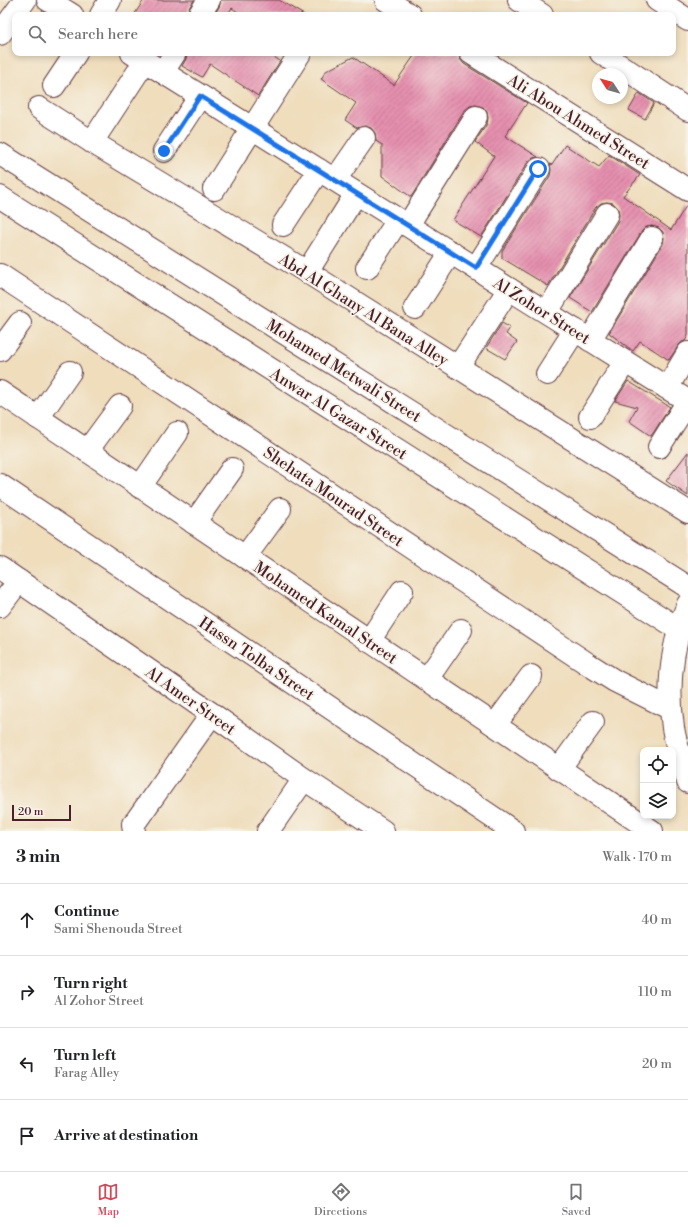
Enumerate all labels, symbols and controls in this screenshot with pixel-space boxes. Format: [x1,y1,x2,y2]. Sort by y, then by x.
search box [12,12,676,56]
icon: search [26,23,48,45]
text: Search here [58,25,138,44]
north arrow [592,68,628,104]
street label: Ali Abou Ahmed Street [503,69,654,174]
route end [155,142,173,160]
route start [529,160,547,178]
street label: Abd Al Ghany Al Bana Alley [274,249,452,371]
street label: Al Zohor Street [488,273,594,349]
street label: Mohamed Metwali Street [262,315,425,427]
street label: Anwar Al Gazar Street [265,363,411,464]
street label: Shehata Mourad Street [260,442,408,551]
street label: Mohamed Kamal Street [250,557,401,669]
street label: Hassn Tolba Street [195,613,318,705]
street label: Al Amer Street [141,662,240,740]
map controls [640,747,676,819]
button: locate [640,747,676,783]
button: layers [640,783,676,819]
scale bar [12,803,71,822]
text: 20 m [18,805,43,819]
text: 3 min [16,846,60,868]
text: Walk · 170 m [602,849,672,865]
text: Continue [54,902,119,921]
icon: ahead [16,909,38,931]
text: 40 m [642,912,672,928]
text: Sami Shenouda Street [54,921,183,937]
text: Turn right [54,974,128,993]
icon: right [16,981,38,1003]
text: 110 m [638,984,672,1000]
text: Al Zohor Street [54,993,144,1009]
text: Turn left [54,1046,116,1065]
icon: left [16,1053,38,1075]
text: 20 m [642,1056,672,1072]
text: Farag Alley [54,1065,119,1081]
icon: arrive [16,1125,38,1147]
text: Arrive at destination [54,1126,198,1145]
tab: Map [97,1181,119,1219]
tab: Directions [314,1181,367,1219]
tab: Saved [562,1181,591,1219]

